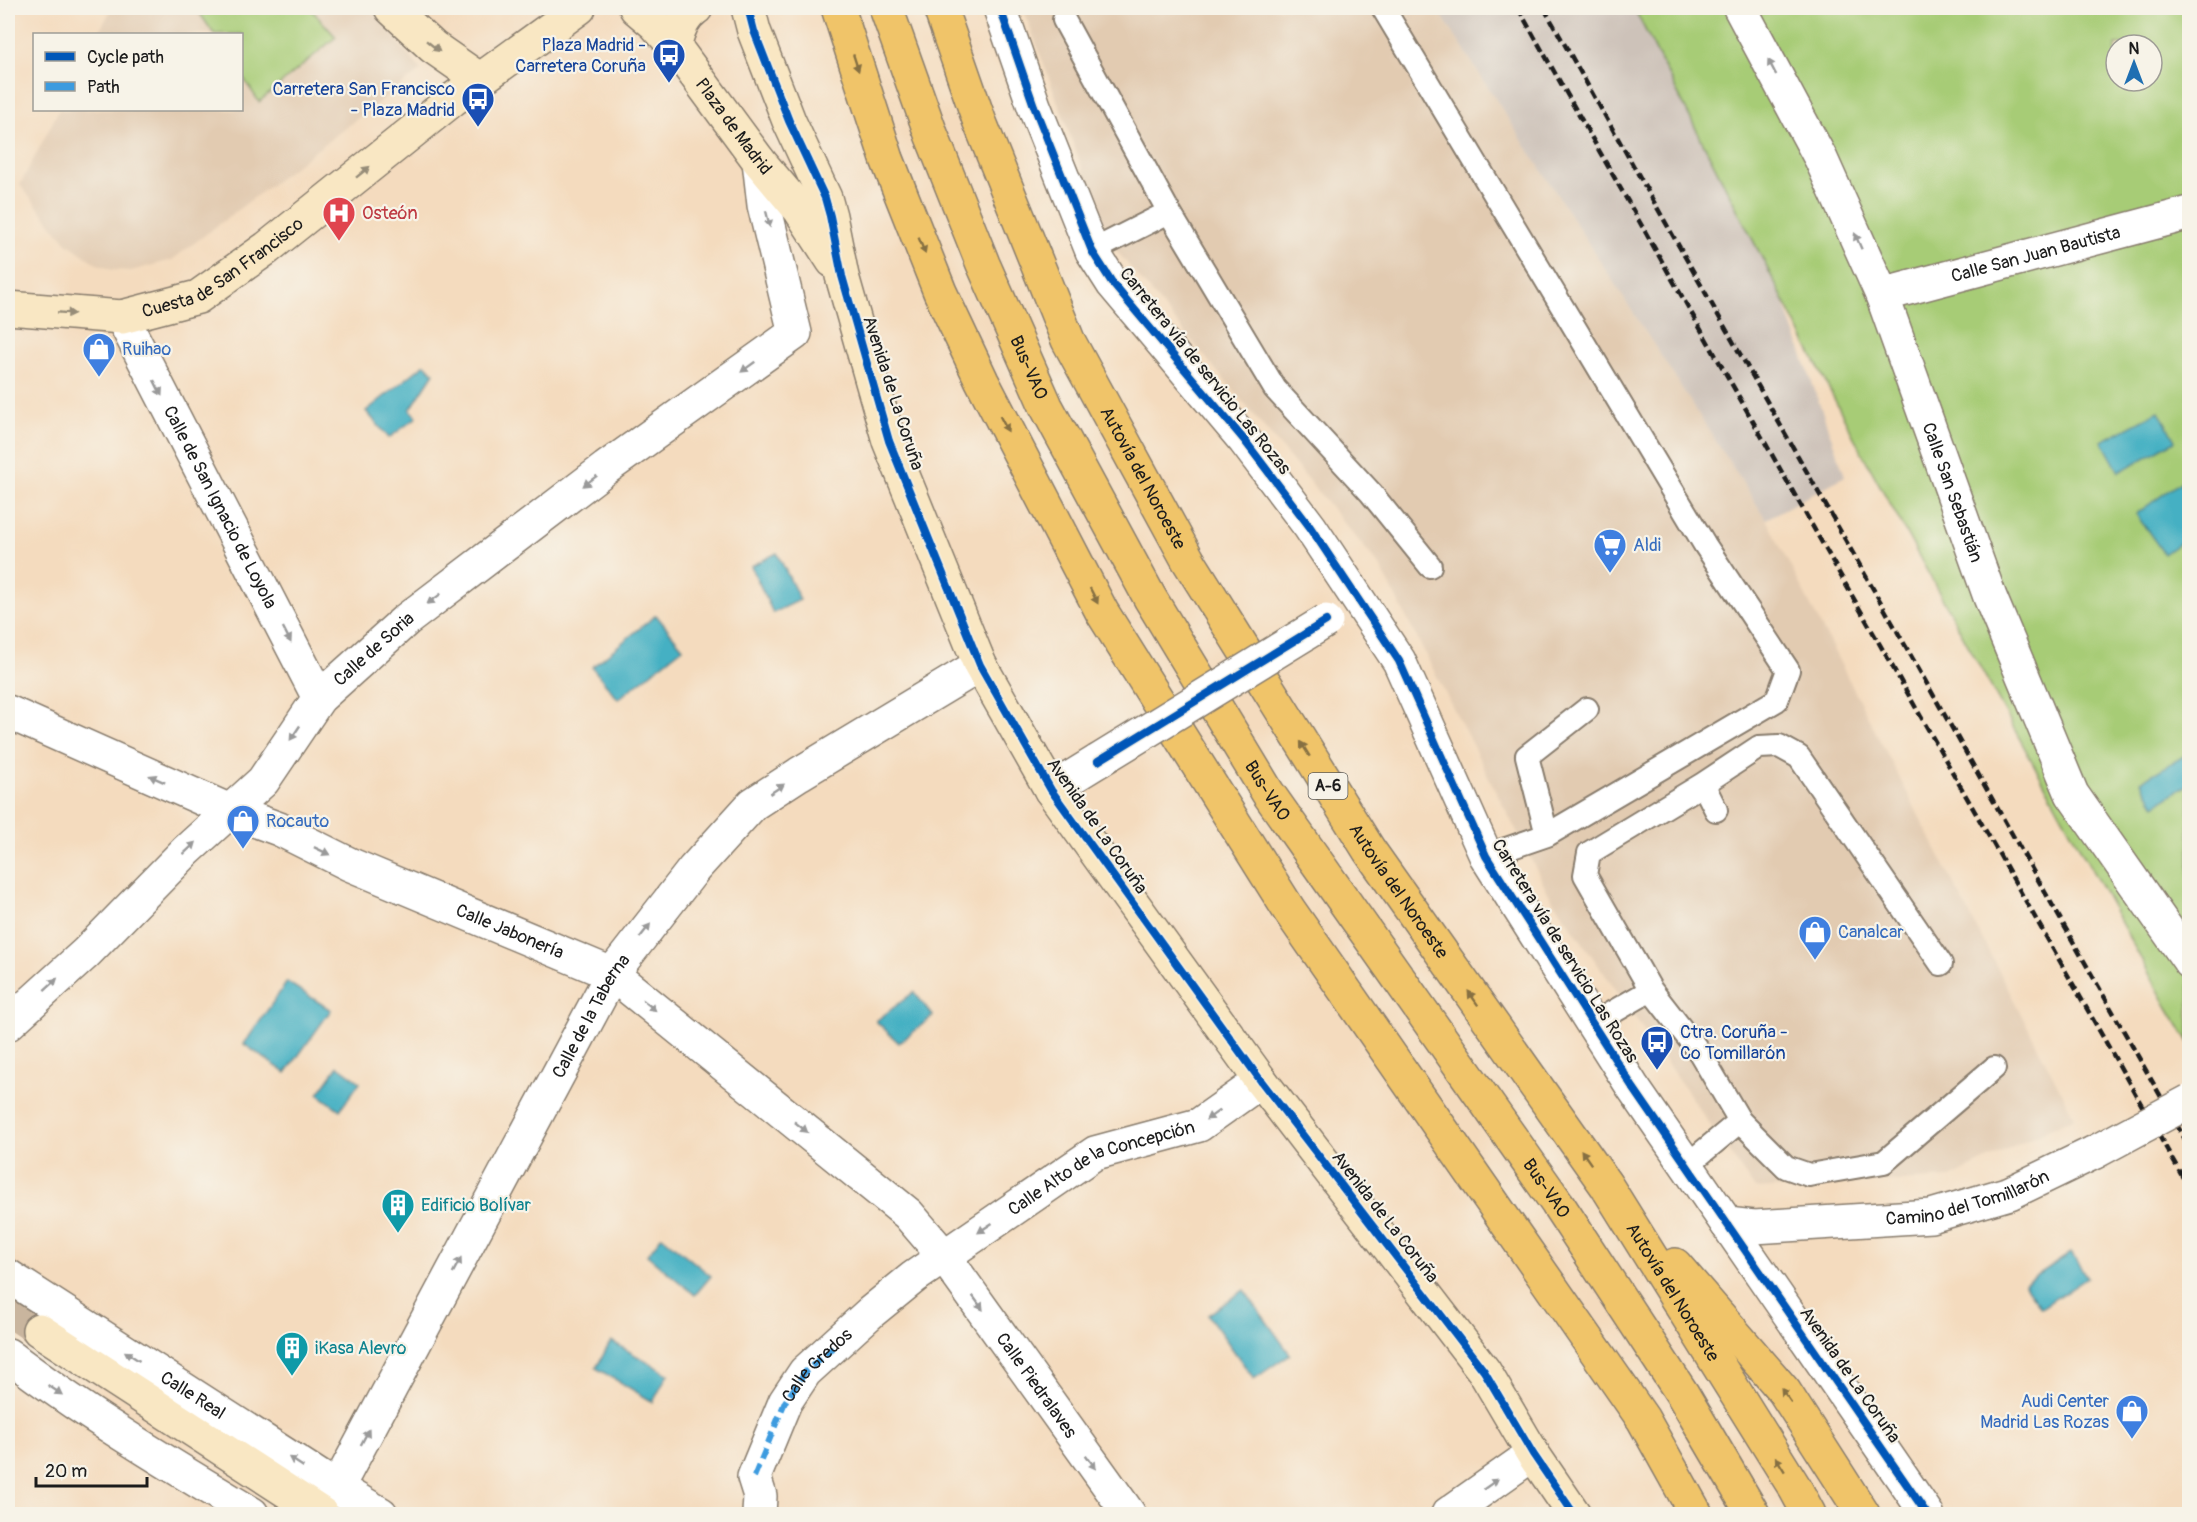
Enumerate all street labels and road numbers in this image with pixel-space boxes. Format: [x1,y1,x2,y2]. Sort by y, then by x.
street label: Plaza de Madrid [690,73,777,179]
street label: Cuesta de San Francisco [139,212,308,323]
street label: Calle San Juan Bautista [1948,221,2123,288]
street label: Carretera vía de servicio Las Rozas [1114,263,1296,479]
street label: Avenida de La Coruña [857,313,929,473]
street label: Bus-VAO [1005,332,1053,403]
street label: Calle de San Ignacio de Loyola [158,402,282,612]
street label: Autovía del Noroeste [1095,403,1191,553]
street label: Calle San Sebastián [1917,419,1988,565]
street label: Calle de Soria [329,607,419,691]
street label: Avenida de La Coruña [1041,754,1153,898]
street label: Bus-VAO [1239,756,1295,825]
road number: A-6 [1308,773,1348,799]
street label: Autovía del Noroeste [1344,819,1454,963]
street label: Carretera vía de servicio Las Rozas [1486,835,1644,1067]
street label: Calle Jabonería [452,898,568,964]
street label: Calle de la Taberna [547,949,635,1082]
street label: Calle Alto de la Concepción [1003,1115,1197,1221]
street label: Avenida de La Coruña [1326,1147,1444,1287]
street label: Bus-VAO [1518,1154,1575,1222]
street label: Camino del Tomillarón [1885,1164,2053,1230]
street label: Autovía del Noroeste [1621,1219,1725,1366]
street label: Avenida de La Coruña [1794,1303,1906,1447]
street label: Calle Gredos [776,1323,857,1407]
street label: Calle Piedralaves [991,1328,1082,1442]
street label: Calle Real [156,1366,230,1425]

